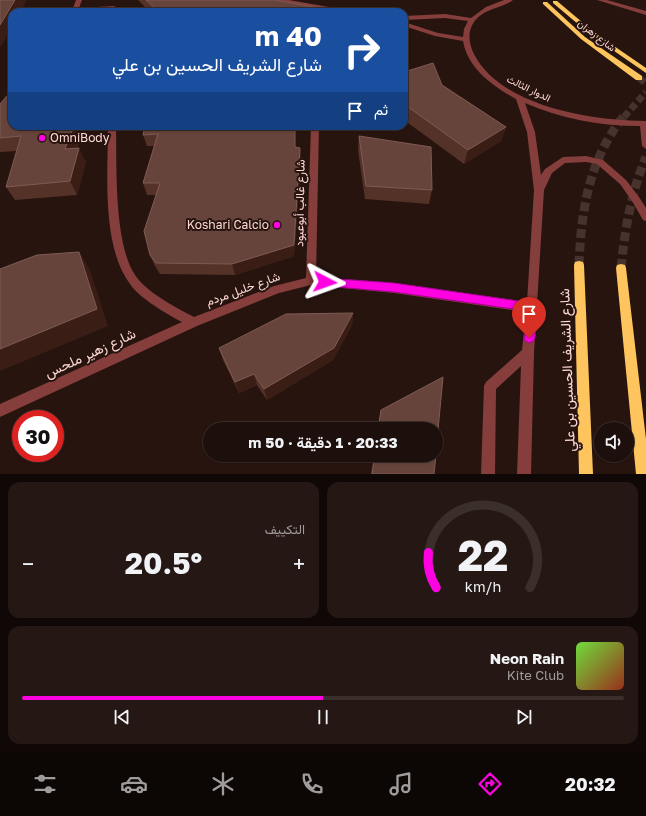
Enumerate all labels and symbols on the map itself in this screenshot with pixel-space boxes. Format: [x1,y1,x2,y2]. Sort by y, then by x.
street label: شارع زهران [575,17,618,54]
street label: الدوار الثالث [505,72,553,105]
place label: OmniBody [50,130,110,145]
marker: OmniBody [37,133,47,143]
street label: شارع غالب أبوعبود [291,159,310,247]
place label: Koshari Calcio [187,217,269,232]
marker: Koshari Calcio [272,220,282,230]
position arrow [304,261,346,303]
street label: شارع خليل مردم [204,268,283,311]
street label: شارع الشريف الحسين بن علي [555,288,582,452]
pin [512,297,546,338]
street label: شارع زهير ملحس [42,324,139,384]
speed limit sign: 30 [12,410,64,462]

